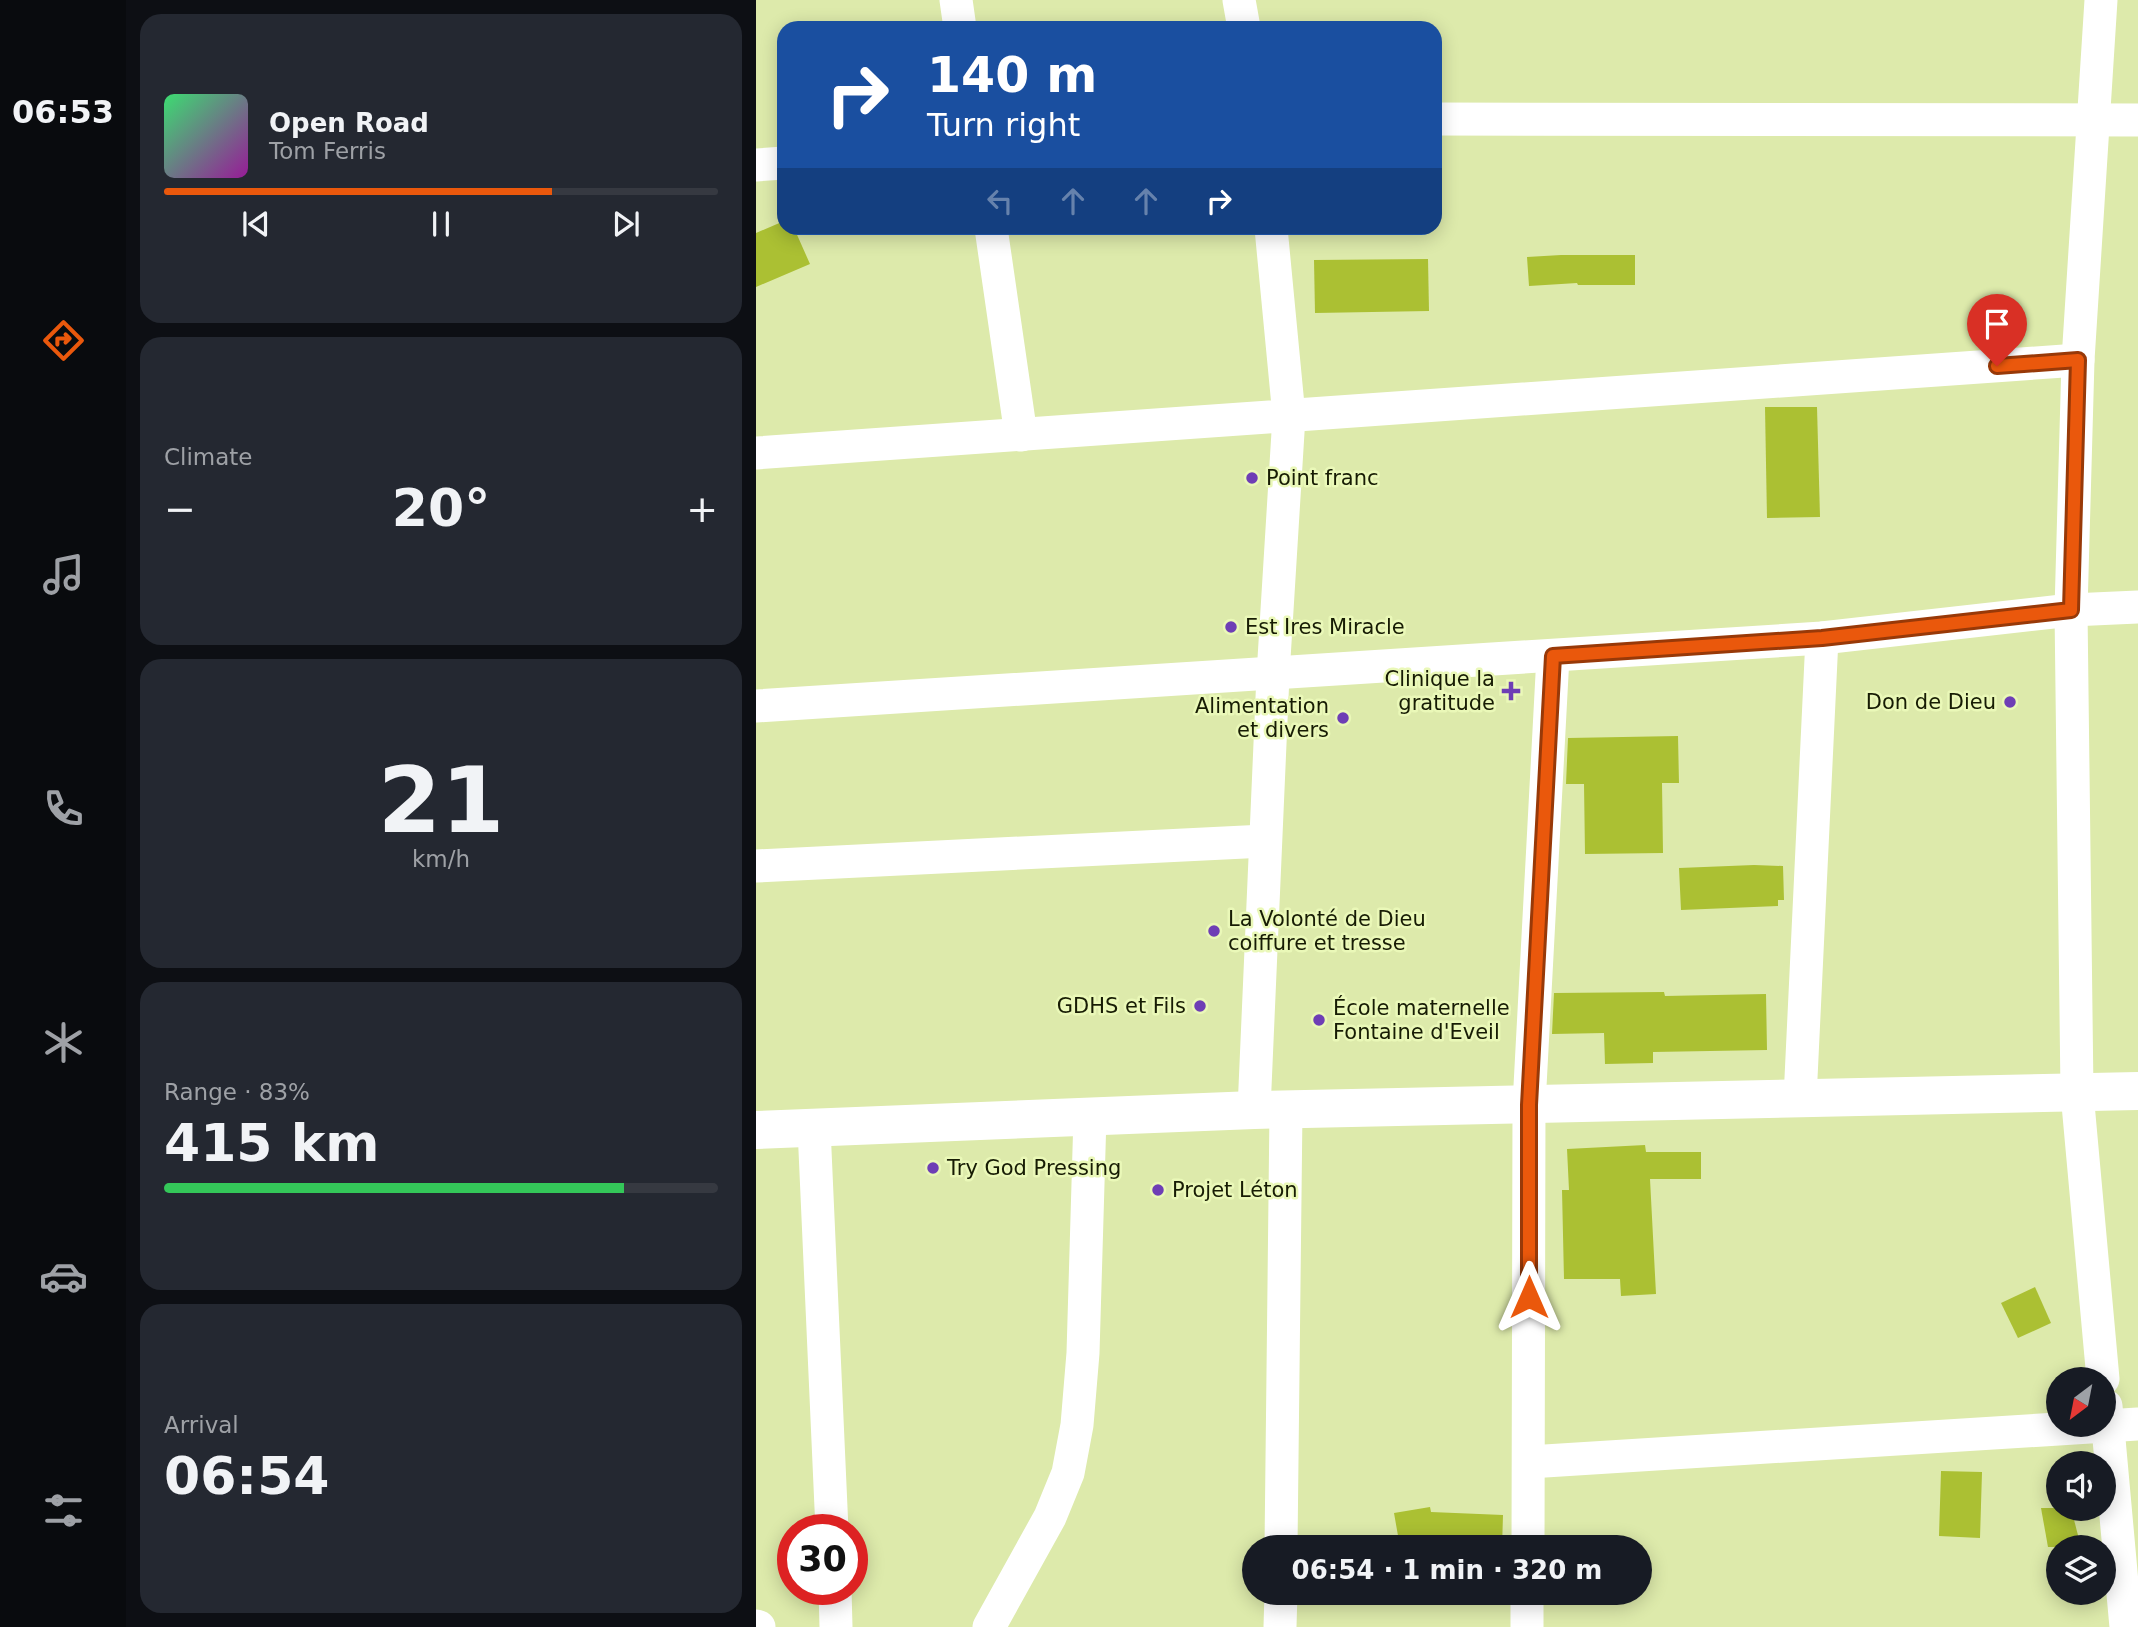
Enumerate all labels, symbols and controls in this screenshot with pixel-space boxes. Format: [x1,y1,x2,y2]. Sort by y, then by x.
text: 140 m [927,47,1097,104]
icon: right [812,49,903,140]
text: 06:53 [12,93,114,131]
text: Turn right [927,106,1080,144]
text: Open Road [269,108,429,138]
text: Tom Ferris [269,138,386,164]
icon: left [981,182,1019,220]
icon: ahead [1054,182,1092,220]
icon: ahead [1127,182,1165,220]
icon: right [1200,182,1238,220]
icon: previous [237,205,275,243]
icon: pause [422,205,460,243]
icon: next [607,205,645,243]
pin [1967,294,2027,366]
icon: arrive [1978,305,2016,343]
icon: directions [39,316,88,365]
text: Climate [164,444,253,470]
place label: Point franc [1266,466,1379,490]
marker: Point franc [1244,470,1260,486]
text: 20° [392,478,490,538]
text: − [164,487,196,531]
text: + [686,487,718,531]
icon: music [39,550,88,599]
place label: Est Ires Miracle [1245,615,1405,639]
marker: Est Ires Miracle [1223,619,1239,635]
place label: Clinique la gratitude [1385,667,1495,715]
marker: Clinique la gratitude [1501,681,1521,701]
place label: Don de Dieu [1866,690,1996,714]
place label: Alimentation et divers [1195,694,1329,742]
marker: Don de Dieu [2002,694,2018,710]
marker: Alimentation et divers [1335,710,1351,726]
text: 21 [378,748,504,853]
icon: phone [39,784,88,833]
text: km/h [412,846,470,872]
place label: La Volonté de Dieu coiffure et tresse [1228,907,1426,955]
marker: La Volonté de Dieu coiffure et tresse [1206,923,1222,939]
place label: GDHS et Fils [1057,994,1186,1018]
place label: École maternelle Fontaine d'Eveil [1333,995,1510,1044]
marker: GDHS et Fils [1192,998,1208,1014]
marker: École maternelle Fontaine d'Eveil [1311,1012,1327,1028]
icon: climate [39,1018,88,1067]
text: Range · 83% [164,1079,310,1105]
text: 415 km [164,1113,379,1173]
place label: Try God Pressing [946,1156,1121,1180]
marker: Try God Pressing [925,1160,941,1176]
place label: Projet Léton [1172,1178,1298,1202]
marker: Projet Léton [1150,1182,1166,1198]
icon: car [39,1252,88,1301]
position arrow [1492,1260,1566,1334]
north arrow [2046,1367,2116,1437]
map controls [2046,1367,2116,1605]
text: Arrival [164,1412,239,1438]
text: 06:54 [164,1446,330,1506]
button: sound [2046,1451,2116,1521]
icon: filters [39,1486,88,1535]
speed limit sign: 30 [777,1514,868,1605]
button: layers [2046,1535,2116,1605]
text: 06:54 · 1 min · 320 m [1292,1555,1602,1585]

